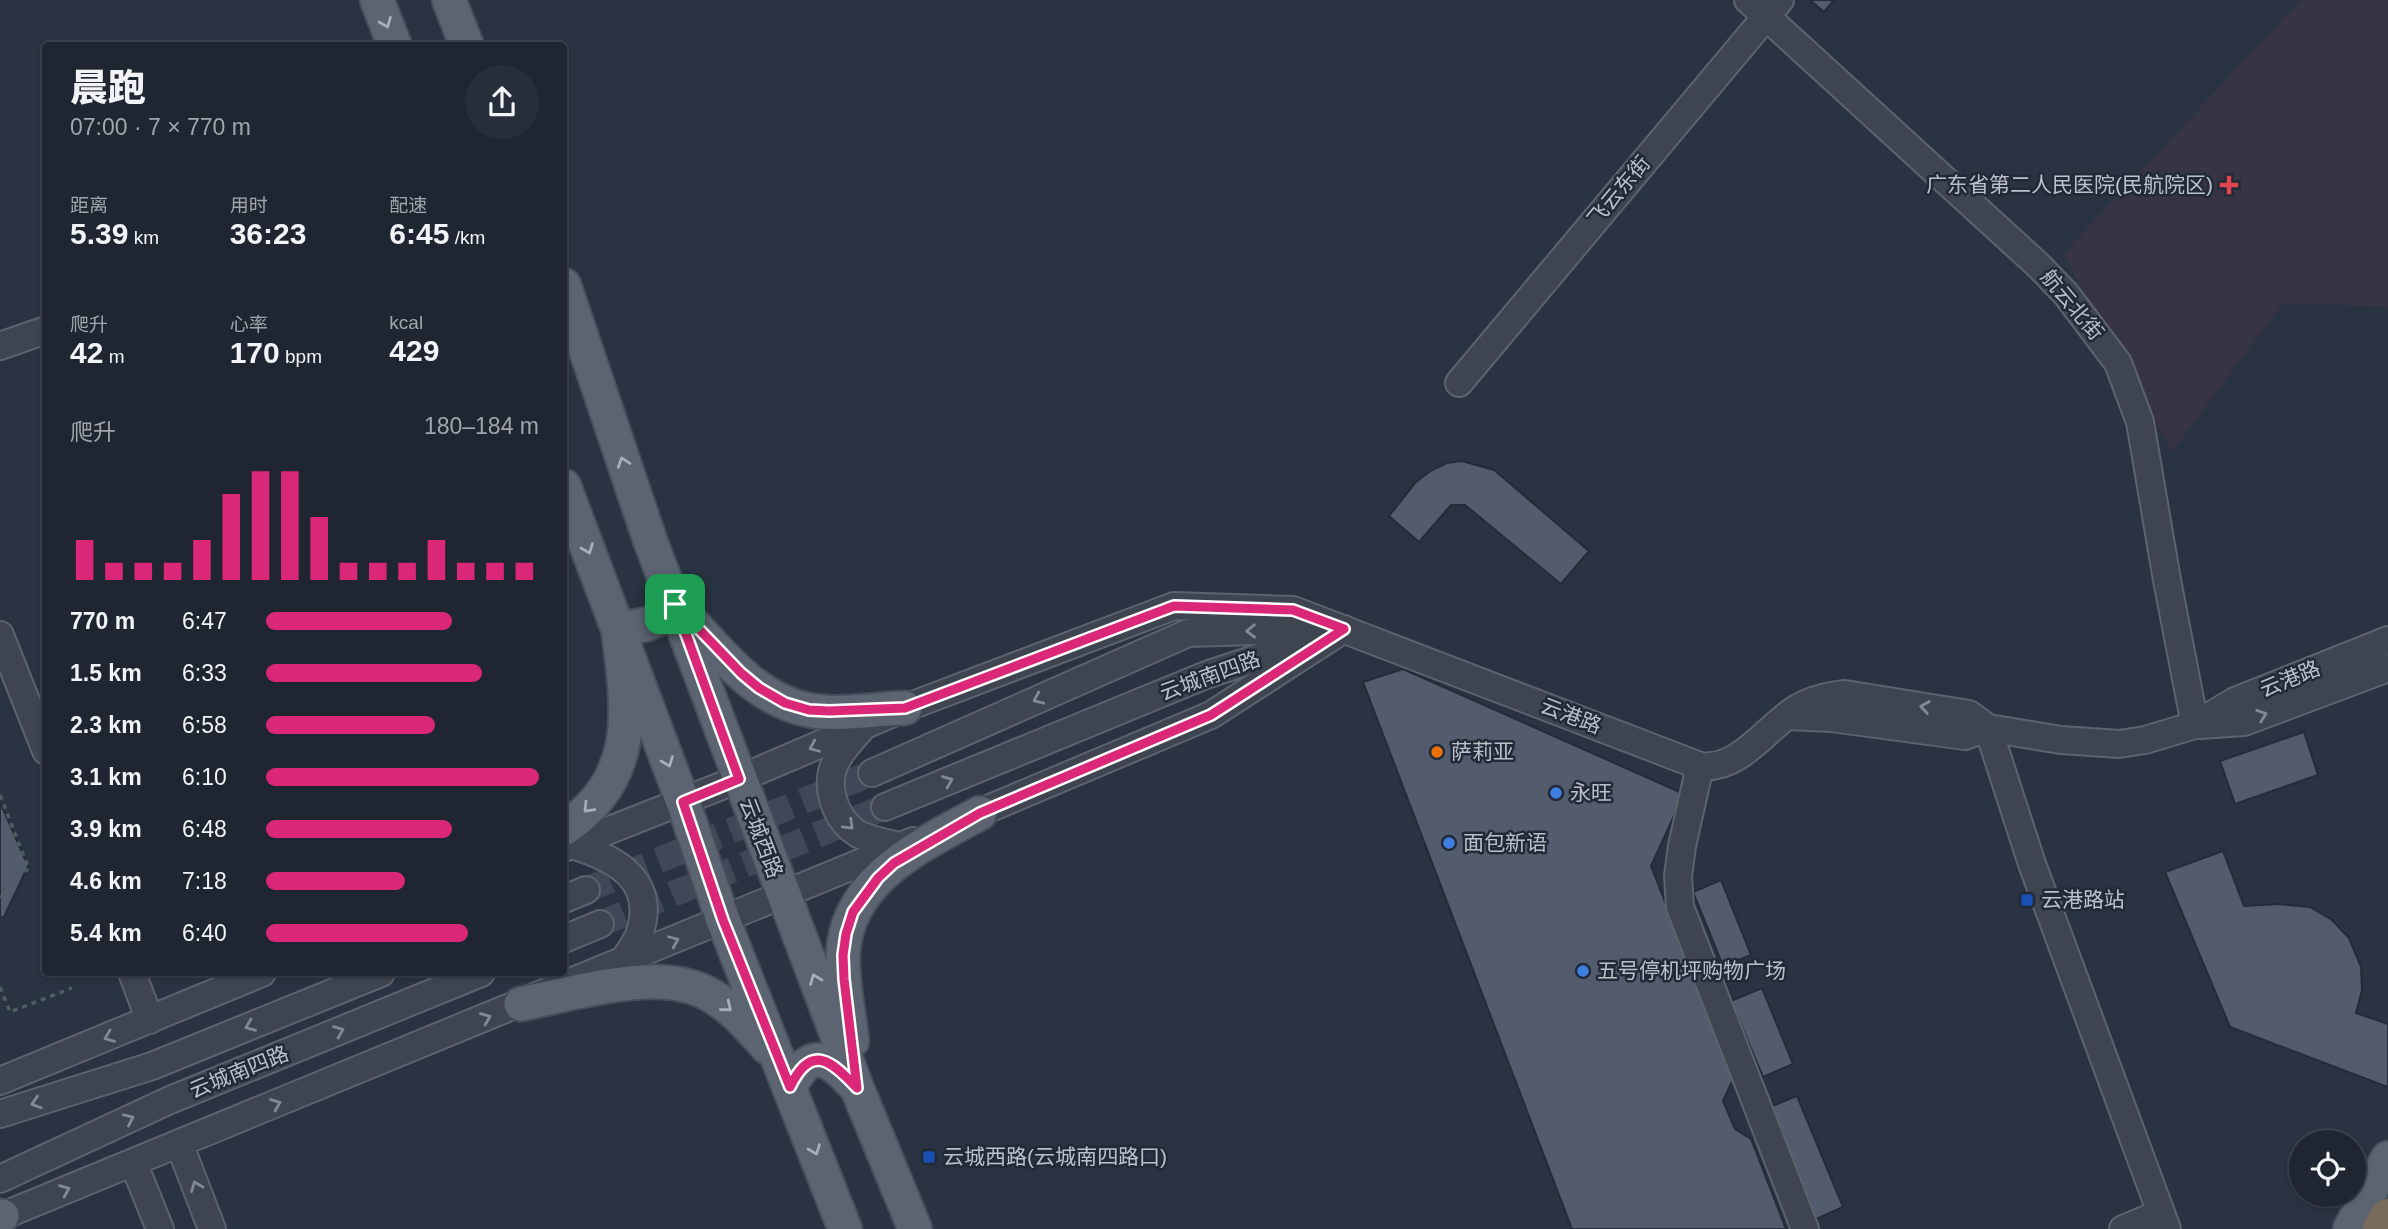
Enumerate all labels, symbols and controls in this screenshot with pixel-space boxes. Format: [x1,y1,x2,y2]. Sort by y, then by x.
one-way arrow [378,15,392,28]
button: share [465,65,539,139]
text: 晨跑 [70,67,146,109]
text: 07:00 · 7 × 770 m [70,114,251,140]
street label: 飞云东街 [1583,151,1654,230]
place label: 广东省第二人民医院(民航院区) [1926,173,2213,196]
marker: 广东省第二人民医院(民航院区) [2219,175,2239,195]
text: 距离 [70,195,108,216]
text: 用时 [230,195,268,216]
text: 配速 [389,195,427,216]
text: 5.39 [70,217,128,250]
text: 36:23 [230,217,306,250]
text: 6:45 [389,217,449,250]
text: km [128,227,159,248]
text: /km [449,227,485,248]
street label: 航云北街 [2037,265,2108,344]
text: kcal [389,312,423,333]
text: 爬升 [70,314,108,335]
text: 心率 [230,314,268,335]
text: 429 [389,334,439,367]
text: 42 [70,336,103,369]
text: 170 [230,336,280,369]
text: m [103,346,124,367]
text: bpm [280,346,322,367]
text: 180–184 m [424,413,539,439]
text: 爬升 [70,419,116,445]
one-way arrow [617,456,631,468]
one-way arrow [579,543,593,555]
pin [645,574,705,634]
icon: arrive [656,585,694,623]
text: 770 m [70,608,135,634]
text: 6:47 [182,608,227,634]
one-way arrow [1245,623,1256,639]
street label: 云城南四路 [1157,647,1263,704]
street label: 云港路 [2256,656,2323,701]
text: 1.5 km [70,660,142,686]
text: 6:33 [182,660,227,686]
one-way arrow [1033,691,1045,705]
street label: 云港路 [1538,694,1605,738]
one-way arrow [1919,700,1931,715]
one-way arrow [2255,710,2267,724]
text: 2.3 km [70,712,142,738]
text: 6:58 [182,712,227,738]
one-way arrow [809,738,821,752]
place label: 萨莉亚 [1451,740,1514,763]
marker: 萨莉亚 [1429,744,1445,760]
one-way arrow [660,756,674,768]
text: 3.1 km [70,764,142,790]
text: 6:10 [182,764,227,790]
one-way arrow [941,776,953,790]
place label: 永旺 [1570,781,1612,804]
marker: 永旺 [1548,785,1564,801]
street label: 云城西路 [736,794,787,881]
one-way arrow [584,800,597,813]
text: 3.9 km [70,816,142,842]
text: 6:48 [182,816,227,842]
one-way arrow [841,816,854,829]
place label: 面包新语 [1463,831,1547,854]
marker: 面包新语 [1441,835,1457,851]
text: 4.6 km [70,868,142,894]
text: 7:18 [182,868,227,894]
place label: 云港路站 [2041,888,2125,911]
marker: 云港路站 [2019,892,2035,908]
text: 5.4 km [70,920,142,946]
text: 6:40 [182,920,227,946]
one-way arrow [668,935,680,949]
place label: 五号停机坪购物广场 [1597,959,1786,982]
marker: 五号停机坪购物广场 [1575,963,1591,979]
one-way arrow [809,973,823,985]
one-way arrow [720,999,732,1012]
one-way arrow [479,1012,492,1026]
one-way arrow [244,1018,256,1032]
one-way arrow [332,1026,344,1040]
one-way arrow [104,1029,116,1043]
street label: 云城南四路 [186,1041,292,1102]
one-way arrow [30,1095,42,1109]
one-way arrow [269,1098,281,1112]
one-way arrow [122,1113,134,1127]
map controls [2289,1130,2366,1207]
button: locate [2289,1130,2366,1207]
one-way arrow [806,1144,820,1156]
place label: 云城西路(云城南四路口) [943,1145,1167,1168]
marker: 云城西路(云城南四路口) [921,1149,937,1165]
one-way arrow [190,1181,204,1193]
one-way arrow [59,1185,71,1199]

